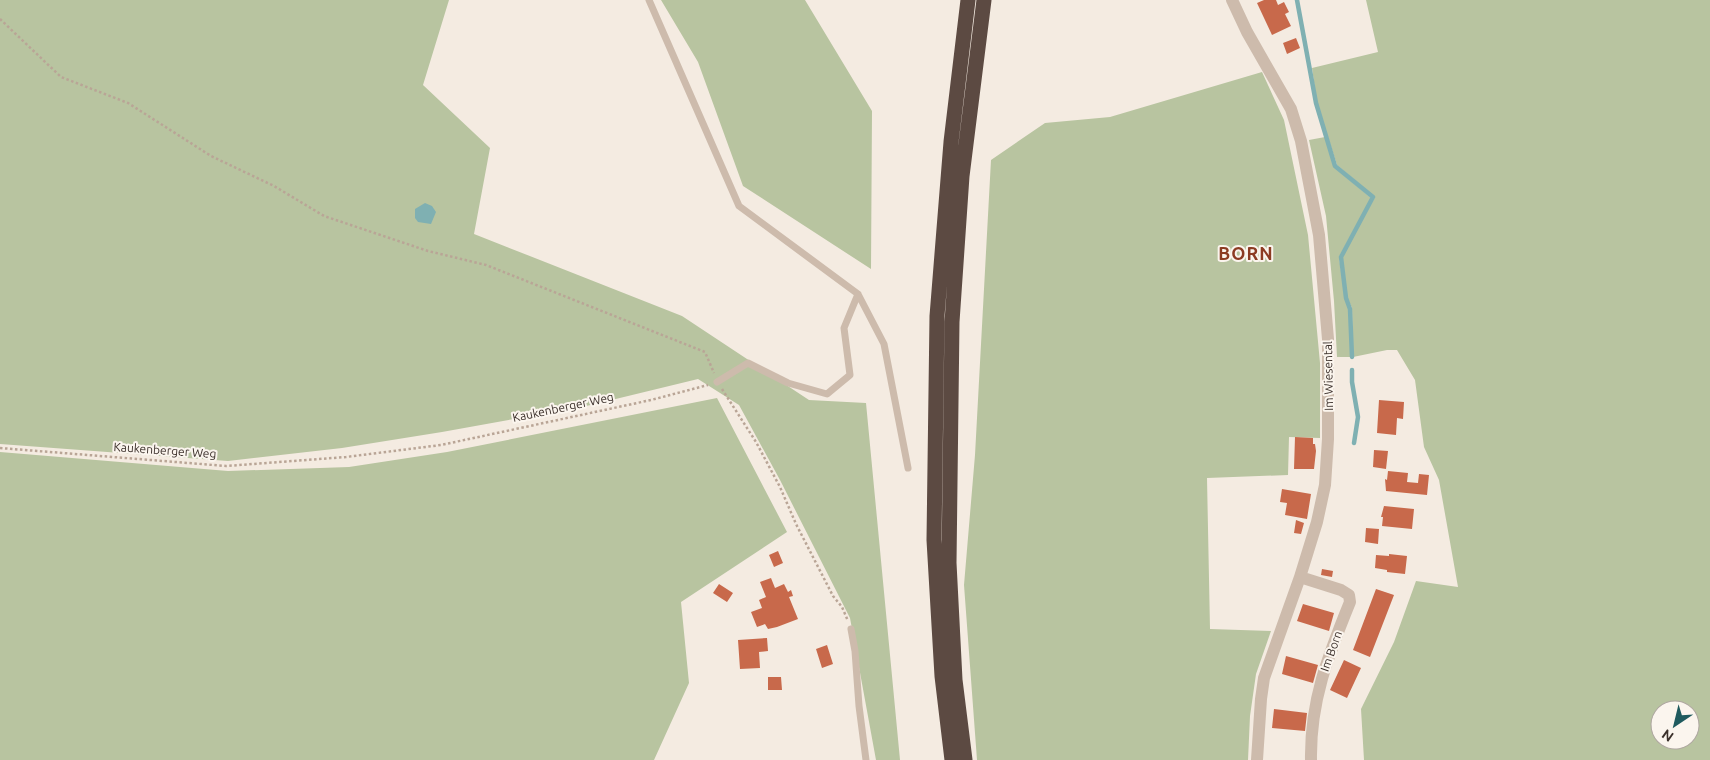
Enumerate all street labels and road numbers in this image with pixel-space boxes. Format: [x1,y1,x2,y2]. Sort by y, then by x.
street label: Im Wiesental [1321,341,1335,411]
street label: Kaukenberger Weg [511,390,615,424]
street label: Kaukenberger Weg [113,440,217,460]
street label: Im Born [1318,629,1344,673]

